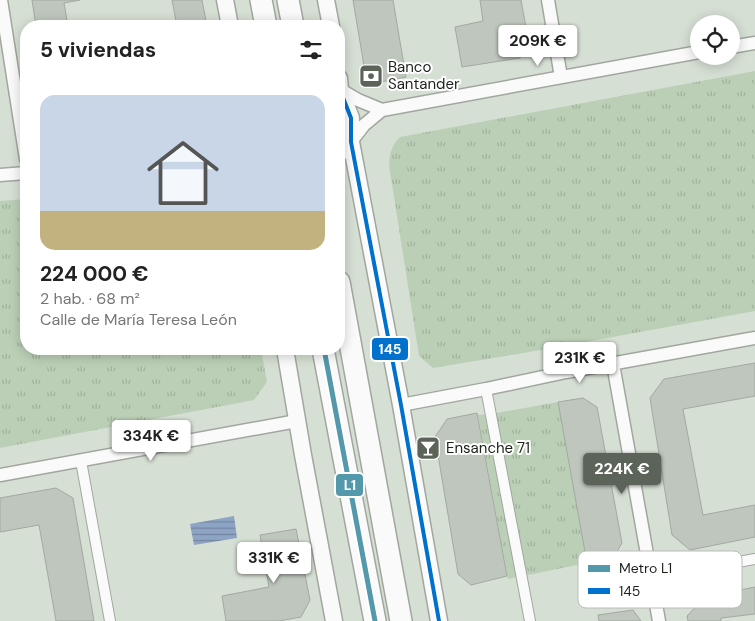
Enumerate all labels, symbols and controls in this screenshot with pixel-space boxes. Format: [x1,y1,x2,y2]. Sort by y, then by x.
map controls [690,15,740,65]
button: locate [690,15,740,65]
pin: 209K € [497,24,579,67]
text: 209K € [509,30,567,51]
text: 5 viviendas [40,36,156,64]
icon: filters [297,36,325,64]
place label: Banco Santander [388,57,460,94]
bank icon: Banco Santander [358,63,384,89]
icon: home [138,128,228,218]
text: 224 000 € [40,260,149,288]
text: 2 hab. · 68 m² [40,288,140,309]
text: Calle de María Teresa León [40,309,237,330]
line badge: 145 [371,337,409,361]
text: 145 [379,340,401,358]
pin: 231K € [539,342,621,384]
text: 231K € [554,347,606,368]
pin: 334K € [110,420,192,462]
text: 334K € [123,425,179,446]
bar icon: Ensanche 71 [415,435,441,461]
place label: Ensanche 71 [446,438,530,458]
pin: 224K € [581,452,663,495]
text: 224K € [594,458,650,479]
line badge: L1 [335,473,364,497]
text: L1 [344,476,356,494]
pin: 331K € [233,542,315,584]
text: 331K € [248,547,300,568]
legend [578,551,742,608]
text: Metro L1 [619,559,672,577]
text: 145 [619,582,640,600]

